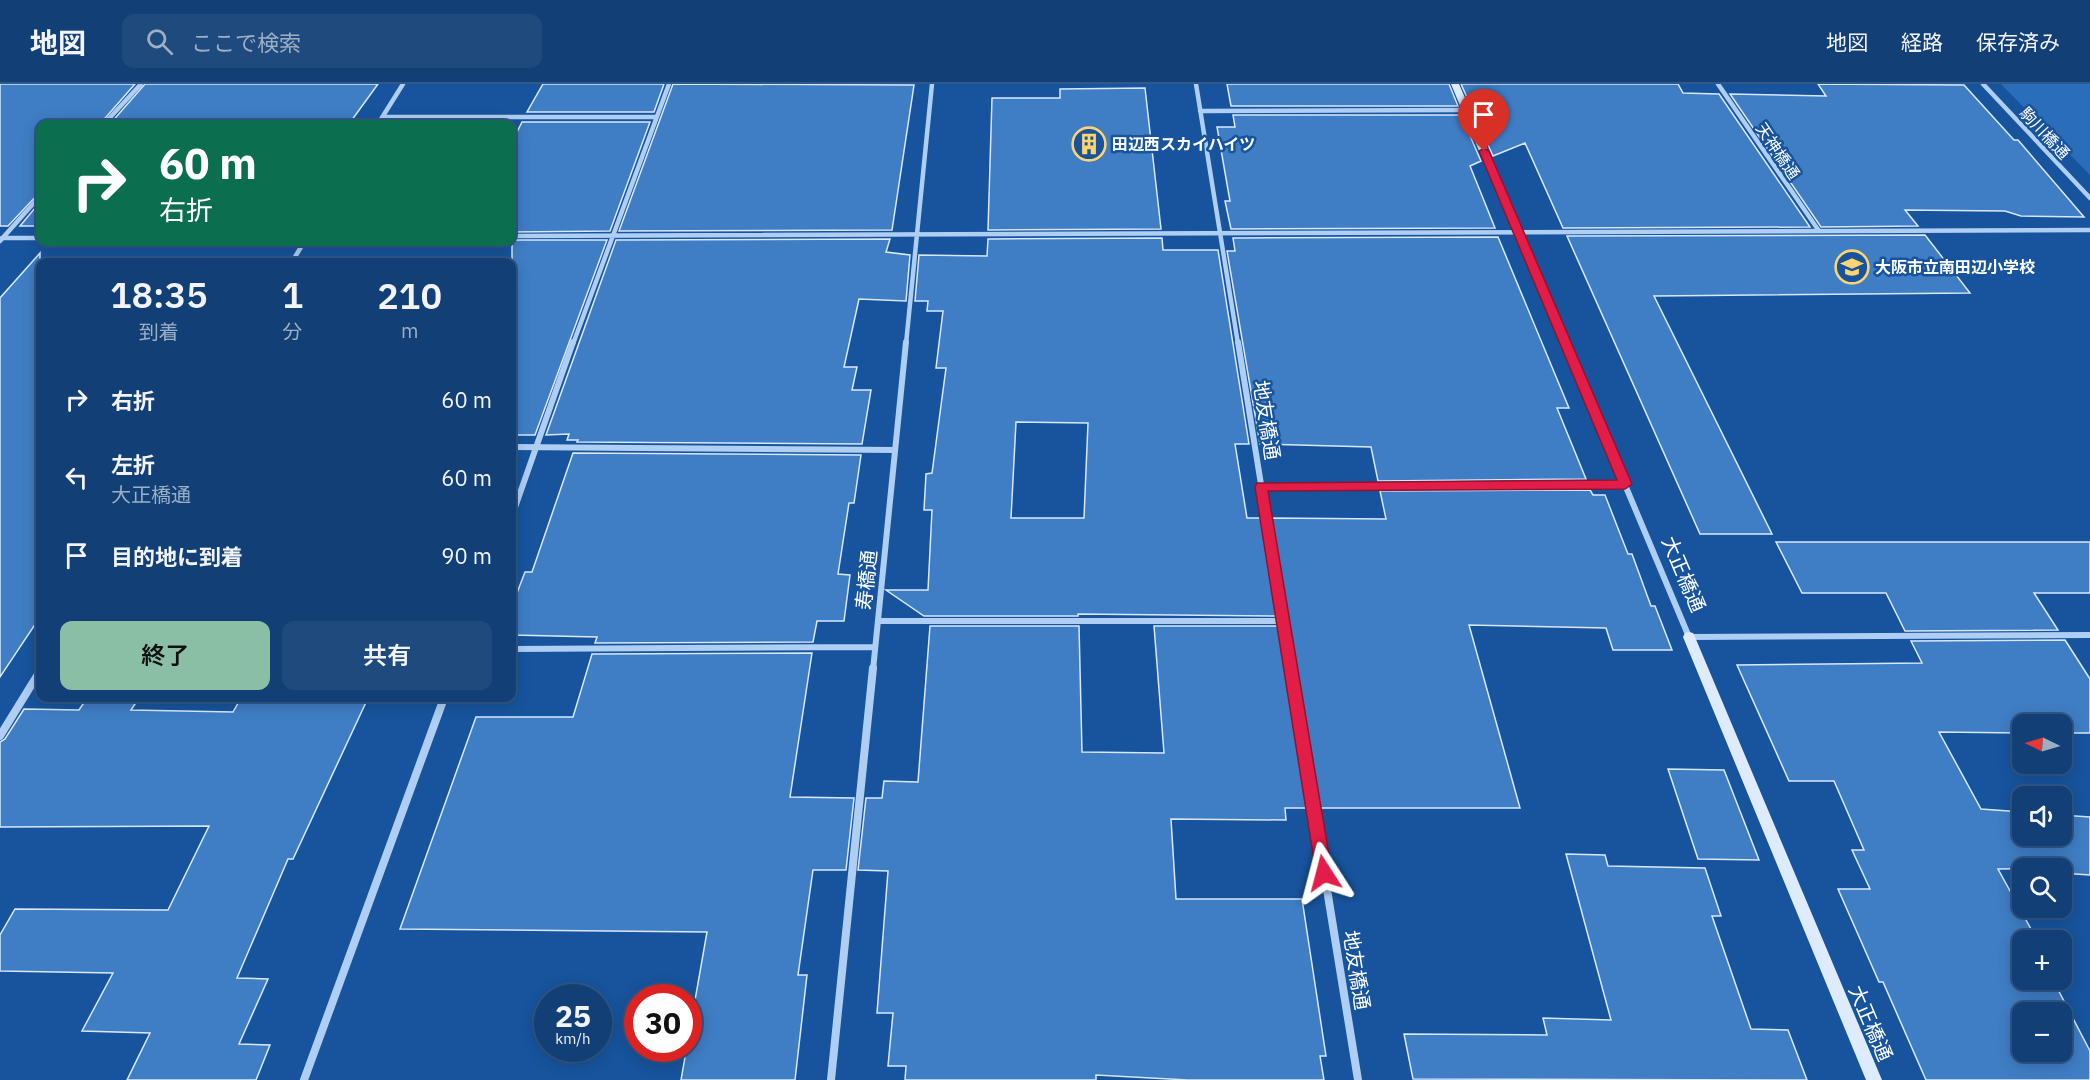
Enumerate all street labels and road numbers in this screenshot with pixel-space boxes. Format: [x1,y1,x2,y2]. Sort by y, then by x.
street label: 駒川橋通 [2016,103,2074,163]
street label: 天神橋通 [1752,119,1804,183]
street label: 地友橋通 [1247,378,1287,462]
street label: 大正橋通 [1656,532,1712,616]
street label: 寿橋通 [849,549,883,611]
street label: 地友橋通 [1337,928,1377,1012]
street label: 大正橋通 [1843,981,1899,1065]

